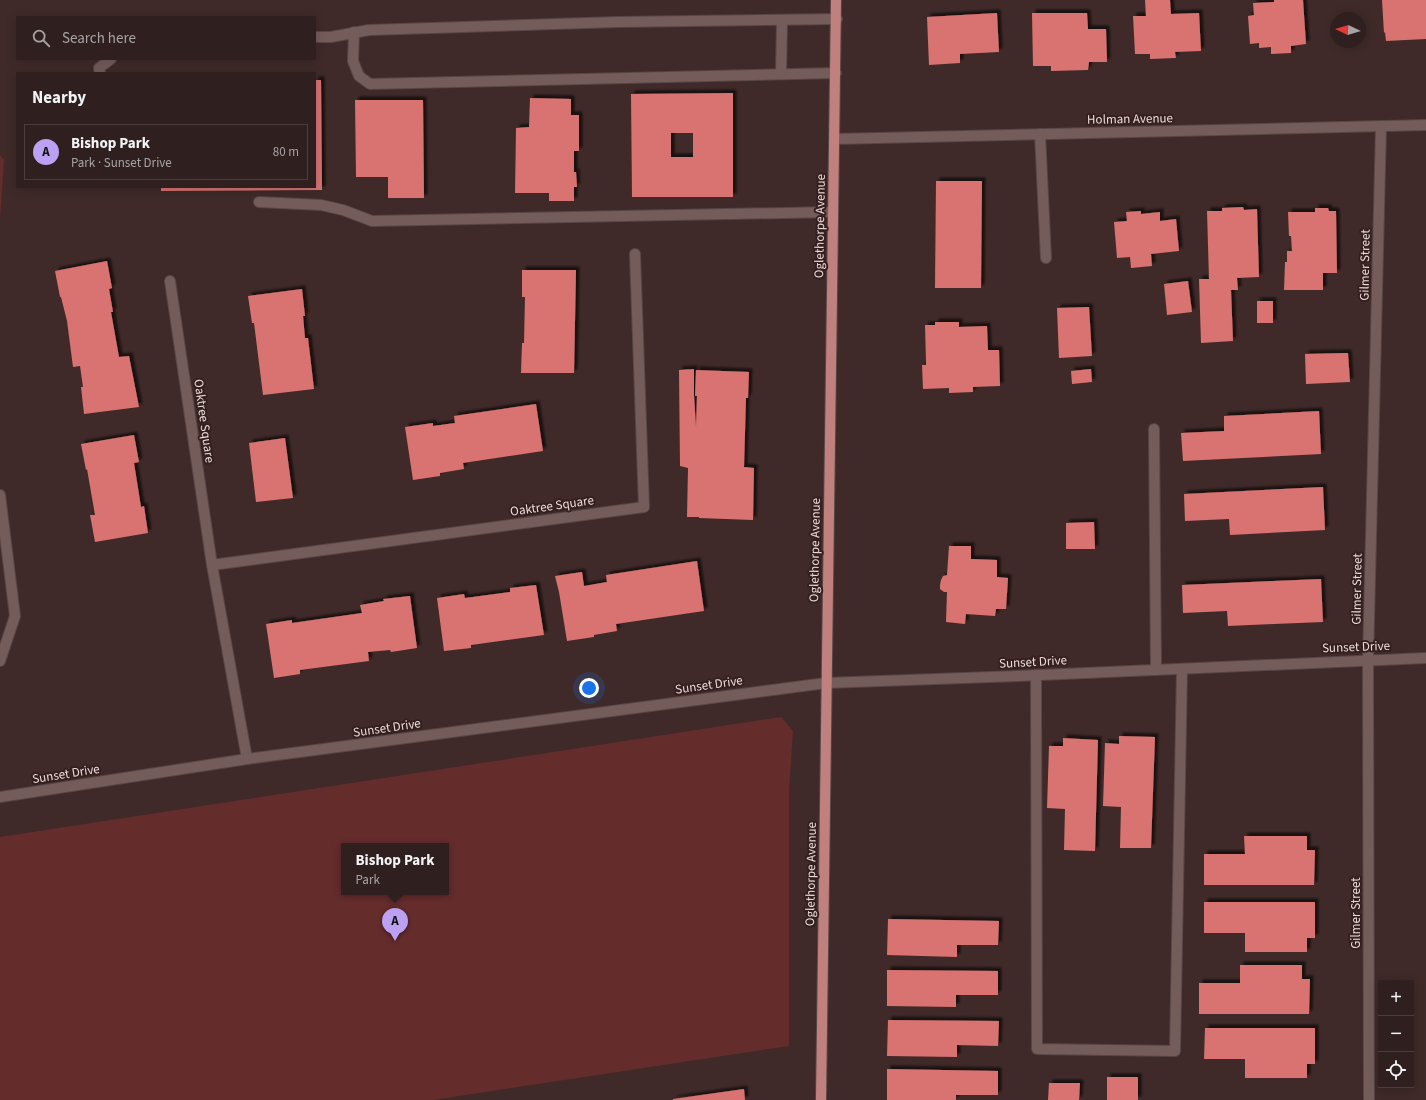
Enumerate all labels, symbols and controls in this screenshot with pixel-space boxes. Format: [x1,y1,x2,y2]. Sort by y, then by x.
north arrow [1330,12,1366,48]
search box [16,16,316,60]
icon: search [30,27,52,49]
text: Search here [62,28,136,49]
text: Nearby [32,86,86,110]
street label: Holman Avenue [1087,109,1173,129]
text: Bishop Park [71,133,150,154]
text: A [42,143,50,161]
text: 80 m [273,143,299,161]
text: Park · Sunset Drive [71,154,172,172]
street label: Oglethorpe Avenue [810,174,830,278]
street label: Gilmer Street [1355,229,1375,301]
street label: Oaktree Square [189,378,219,464]
street label: Oaktree Square [509,491,595,521]
street label: Oglethorpe Avenue [805,498,825,602]
street label: Gilmer Street [1347,553,1367,625]
street label: Sunset Drive [1322,637,1390,657]
street label: Sunset Drive [999,651,1067,673]
street label: Sunset Drive [674,671,744,699]
your location [579,678,599,698]
street label: Sunset Drive [352,714,422,742]
street label: Sunset Drive [31,760,101,788]
street label: Oglethorpe Avenue [801,822,821,926]
popup [341,843,449,895]
text: Bishop Park [356,850,434,871]
text: Park [356,871,380,889]
street label: Gilmer Street [1347,877,1365,949]
pin: A [382,908,408,941]
map controls [1378,980,1414,1088]
button: + [1378,980,1414,1016]
button: − [1378,1016,1414,1052]
button: locate [1378,1052,1414,1088]

